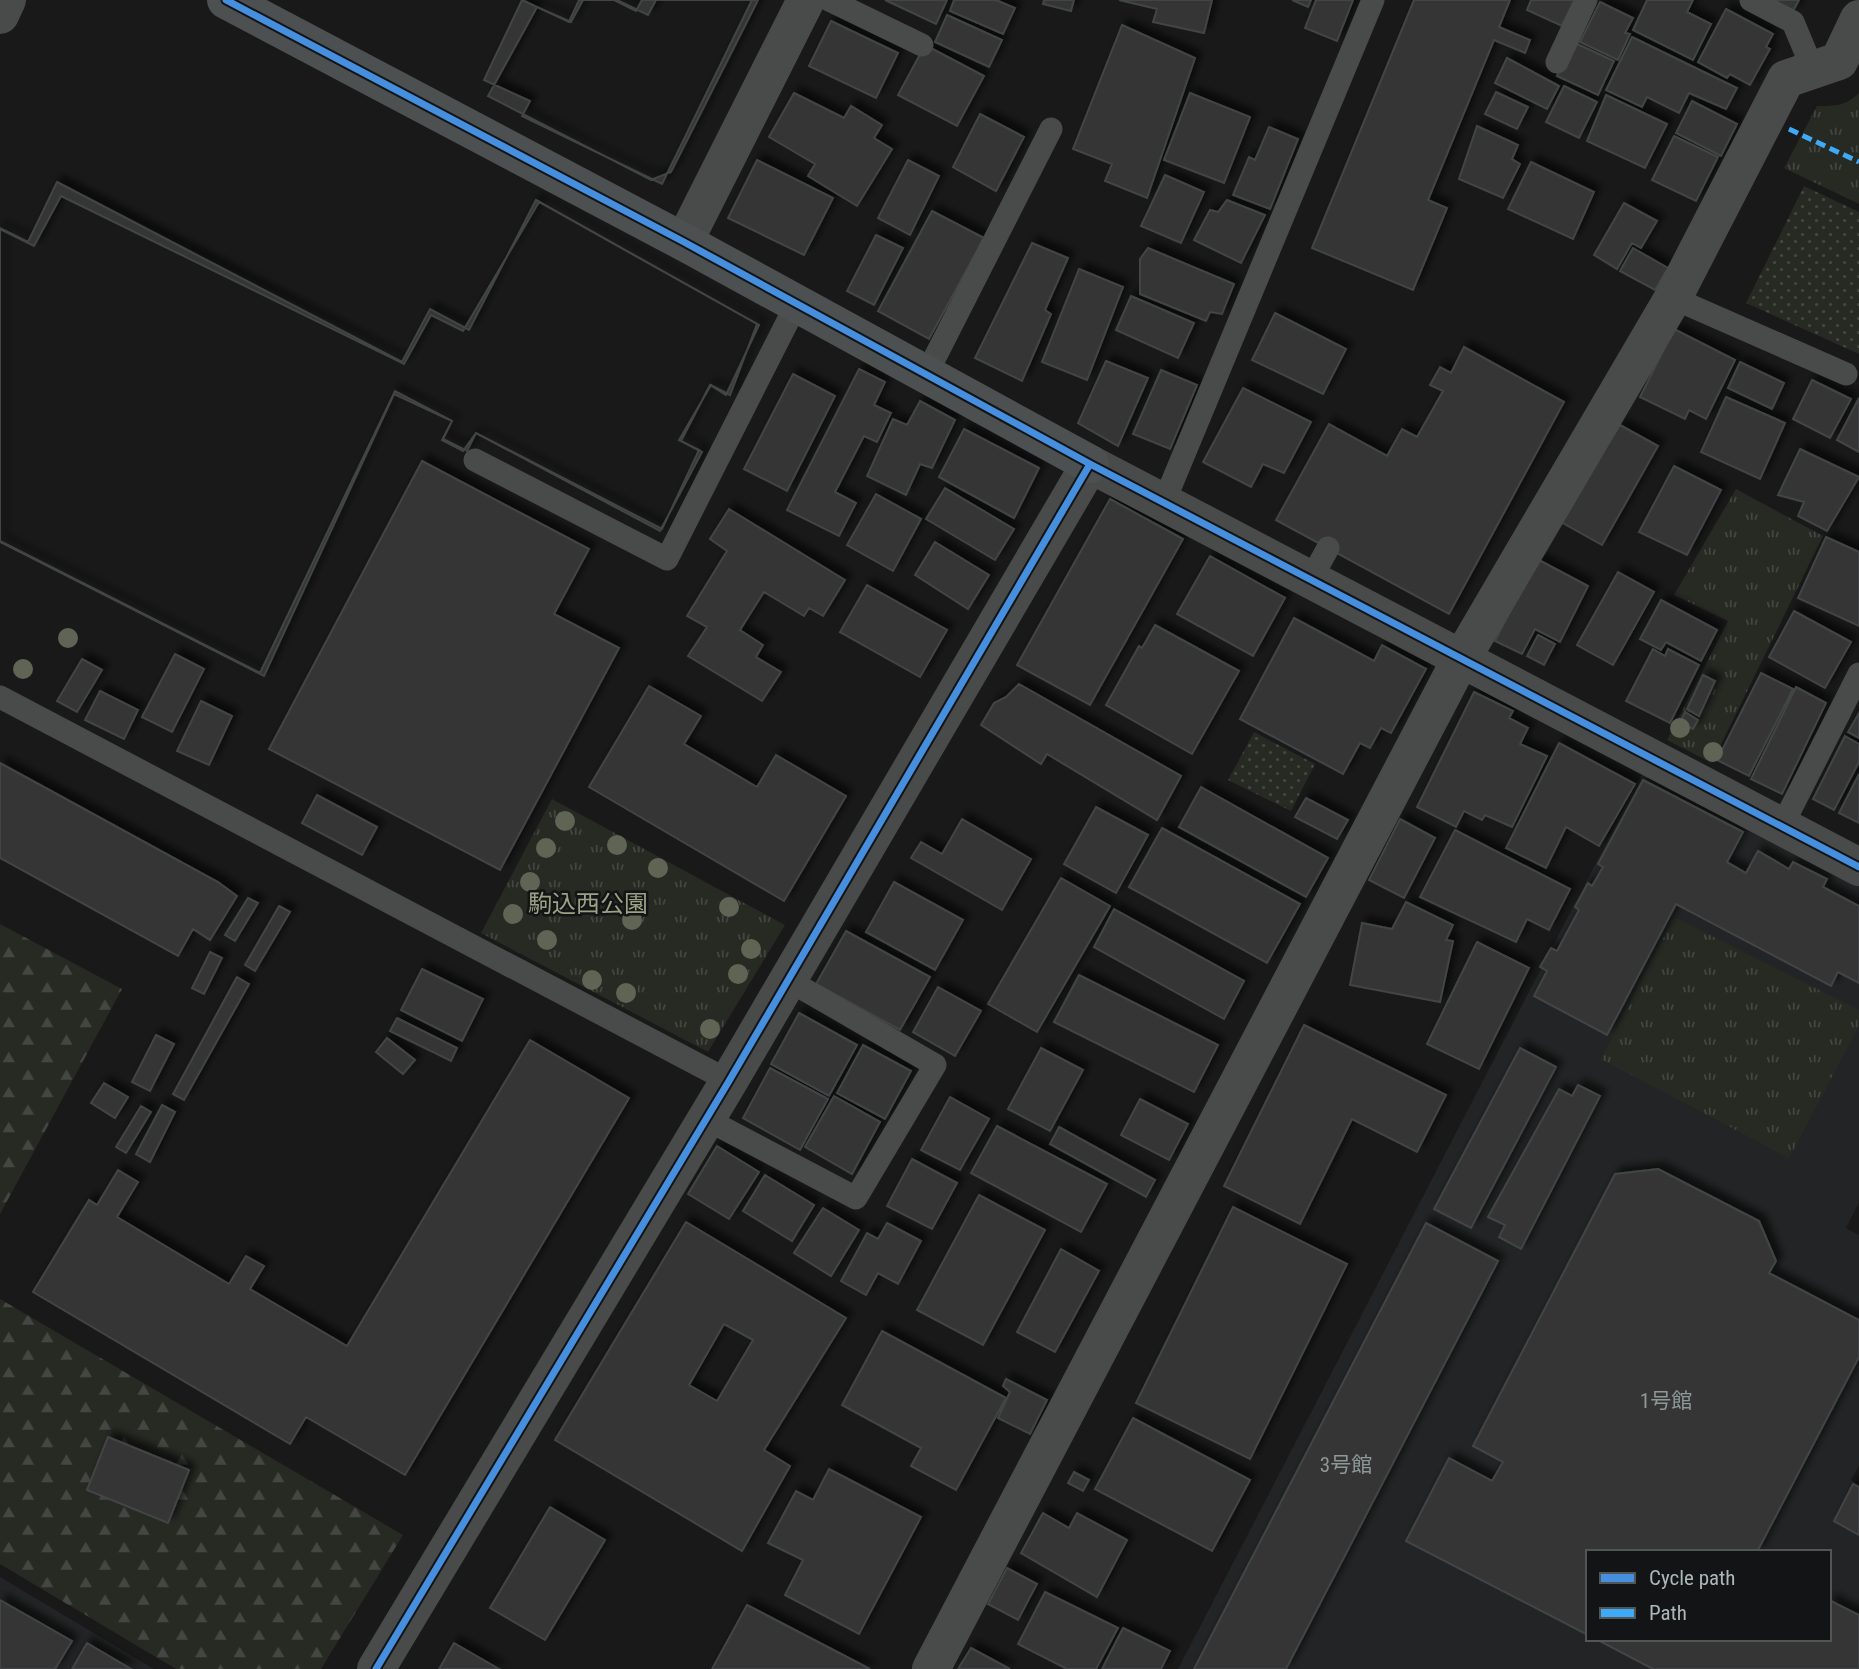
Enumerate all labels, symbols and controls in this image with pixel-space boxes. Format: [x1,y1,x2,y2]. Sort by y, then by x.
park label: 駒込西公園 [528,890,648,918]
house number: 1号館 [1640,1389,1692,1413]
house number: 3号館 [1320,1453,1372,1477]
legend [1586,1550,1831,1641]
text: Cycle path [1649,1566,1735,1590]
text: Path [1649,1601,1687,1625]

